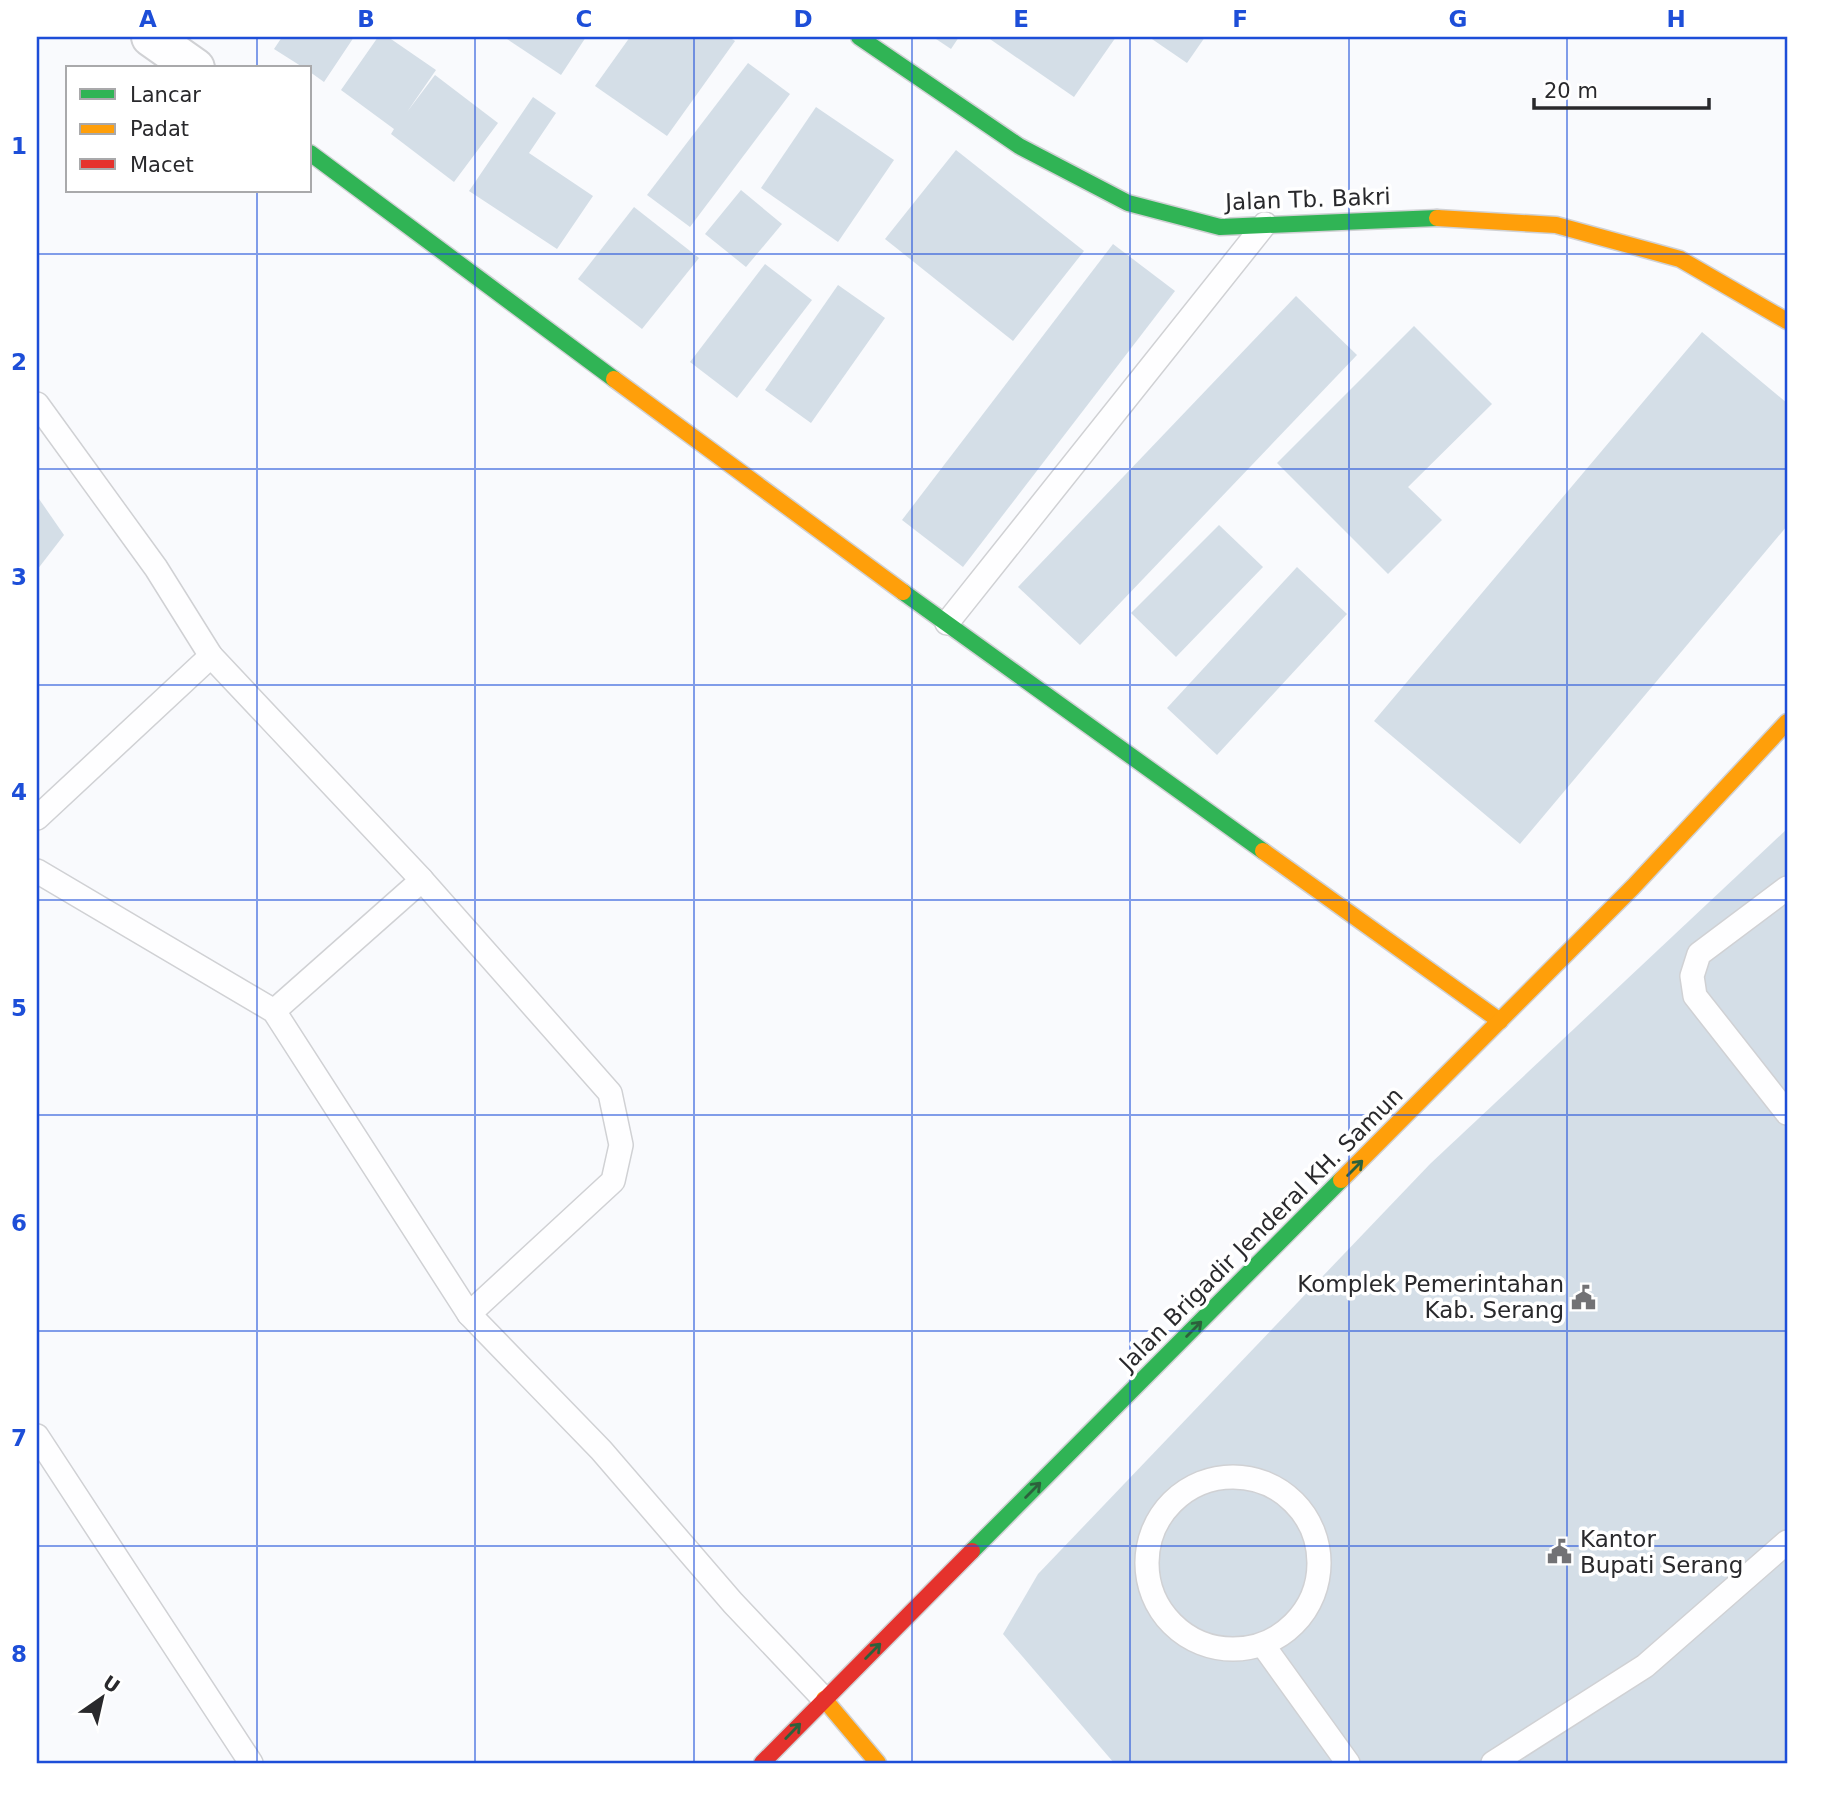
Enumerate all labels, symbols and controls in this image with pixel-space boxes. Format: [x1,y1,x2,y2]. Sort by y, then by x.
text: A [139,6,157,32]
text: B [357,6,375,32]
text: C [576,6,592,32]
text: D [793,6,813,32]
text: E [1013,6,1029,32]
text: F [1232,6,1248,32]
text: G [1449,6,1467,32]
text: H [1666,6,1686,32]
legend [66,66,312,192]
scale bar [1534,66,1708,110]
text: 20 m [1544,79,1598,103]
text: Lancar [130,83,201,107]
text: Padat [130,117,189,141]
text: 1 [11,133,27,159]
text: Macet [130,153,194,177]
street label: Jalan Tb. Bakri [1223,183,1391,215]
text: 2 [11,349,27,375]
text: 3 [11,564,27,590]
text: 4 [11,779,27,805]
text: 5 [11,995,27,1021]
street label: Jalan Brigadir Jenderal KH. Samun [1113,1082,1408,1377]
one-way arrow [1346,1159,1363,1176]
text: 6 [11,1210,27,1236]
place label: Komplek Pemerintahan Kab. Serang [1297,1271,1564,1323]
public building icon: Komplek Pemerintahan Kab. Serang [1570,1283,1598,1311]
one-way arrow [1185,1320,1202,1337]
text: 7 [11,1425,27,1451]
one-way arrow [1025,1481,1042,1498]
place label: Kantor Bupati Serang [1580,1526,1743,1578]
public building icon: Kantor Bupati Serang [1546,1538,1574,1566]
text: 8 [11,1641,27,1667]
one-way arrow [864,1643,881,1660]
north arrow [66,1664,136,1734]
text: U [99,1670,124,1697]
one-way arrow [785,1723,802,1740]

